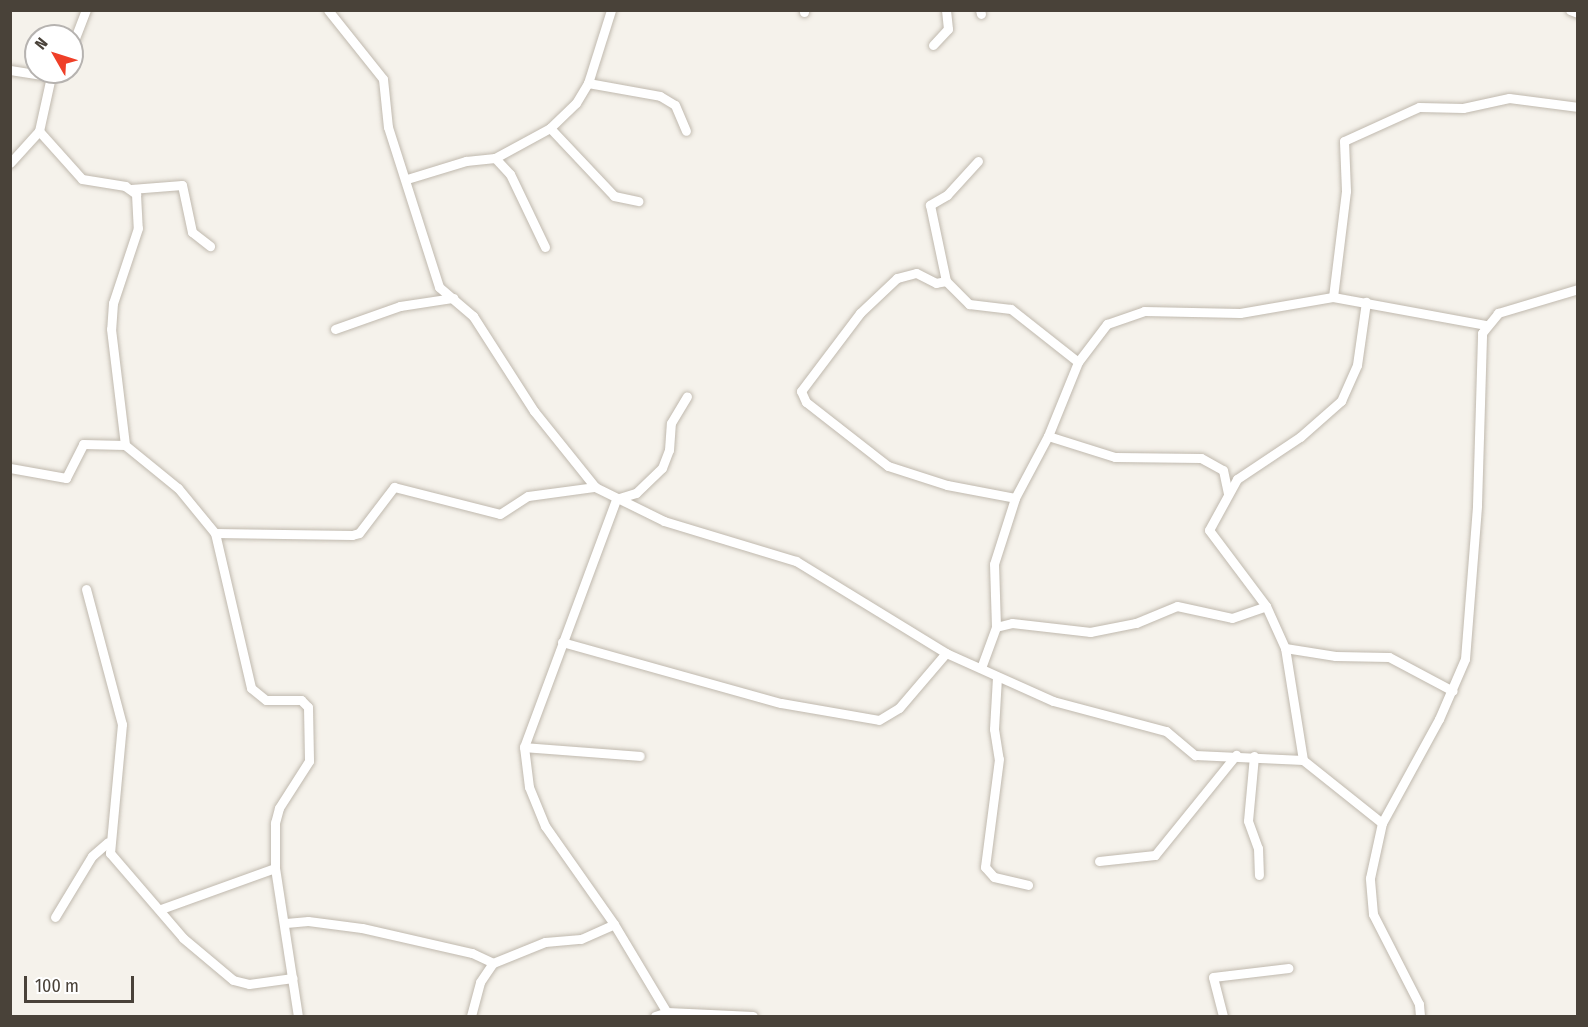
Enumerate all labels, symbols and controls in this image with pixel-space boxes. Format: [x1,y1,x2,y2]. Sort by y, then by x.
north arrow [24,24,84,84]
text: N [31,34,52,53]
scale bar [27,964,136,1002]
text: 100 m [35,975,79,997]

